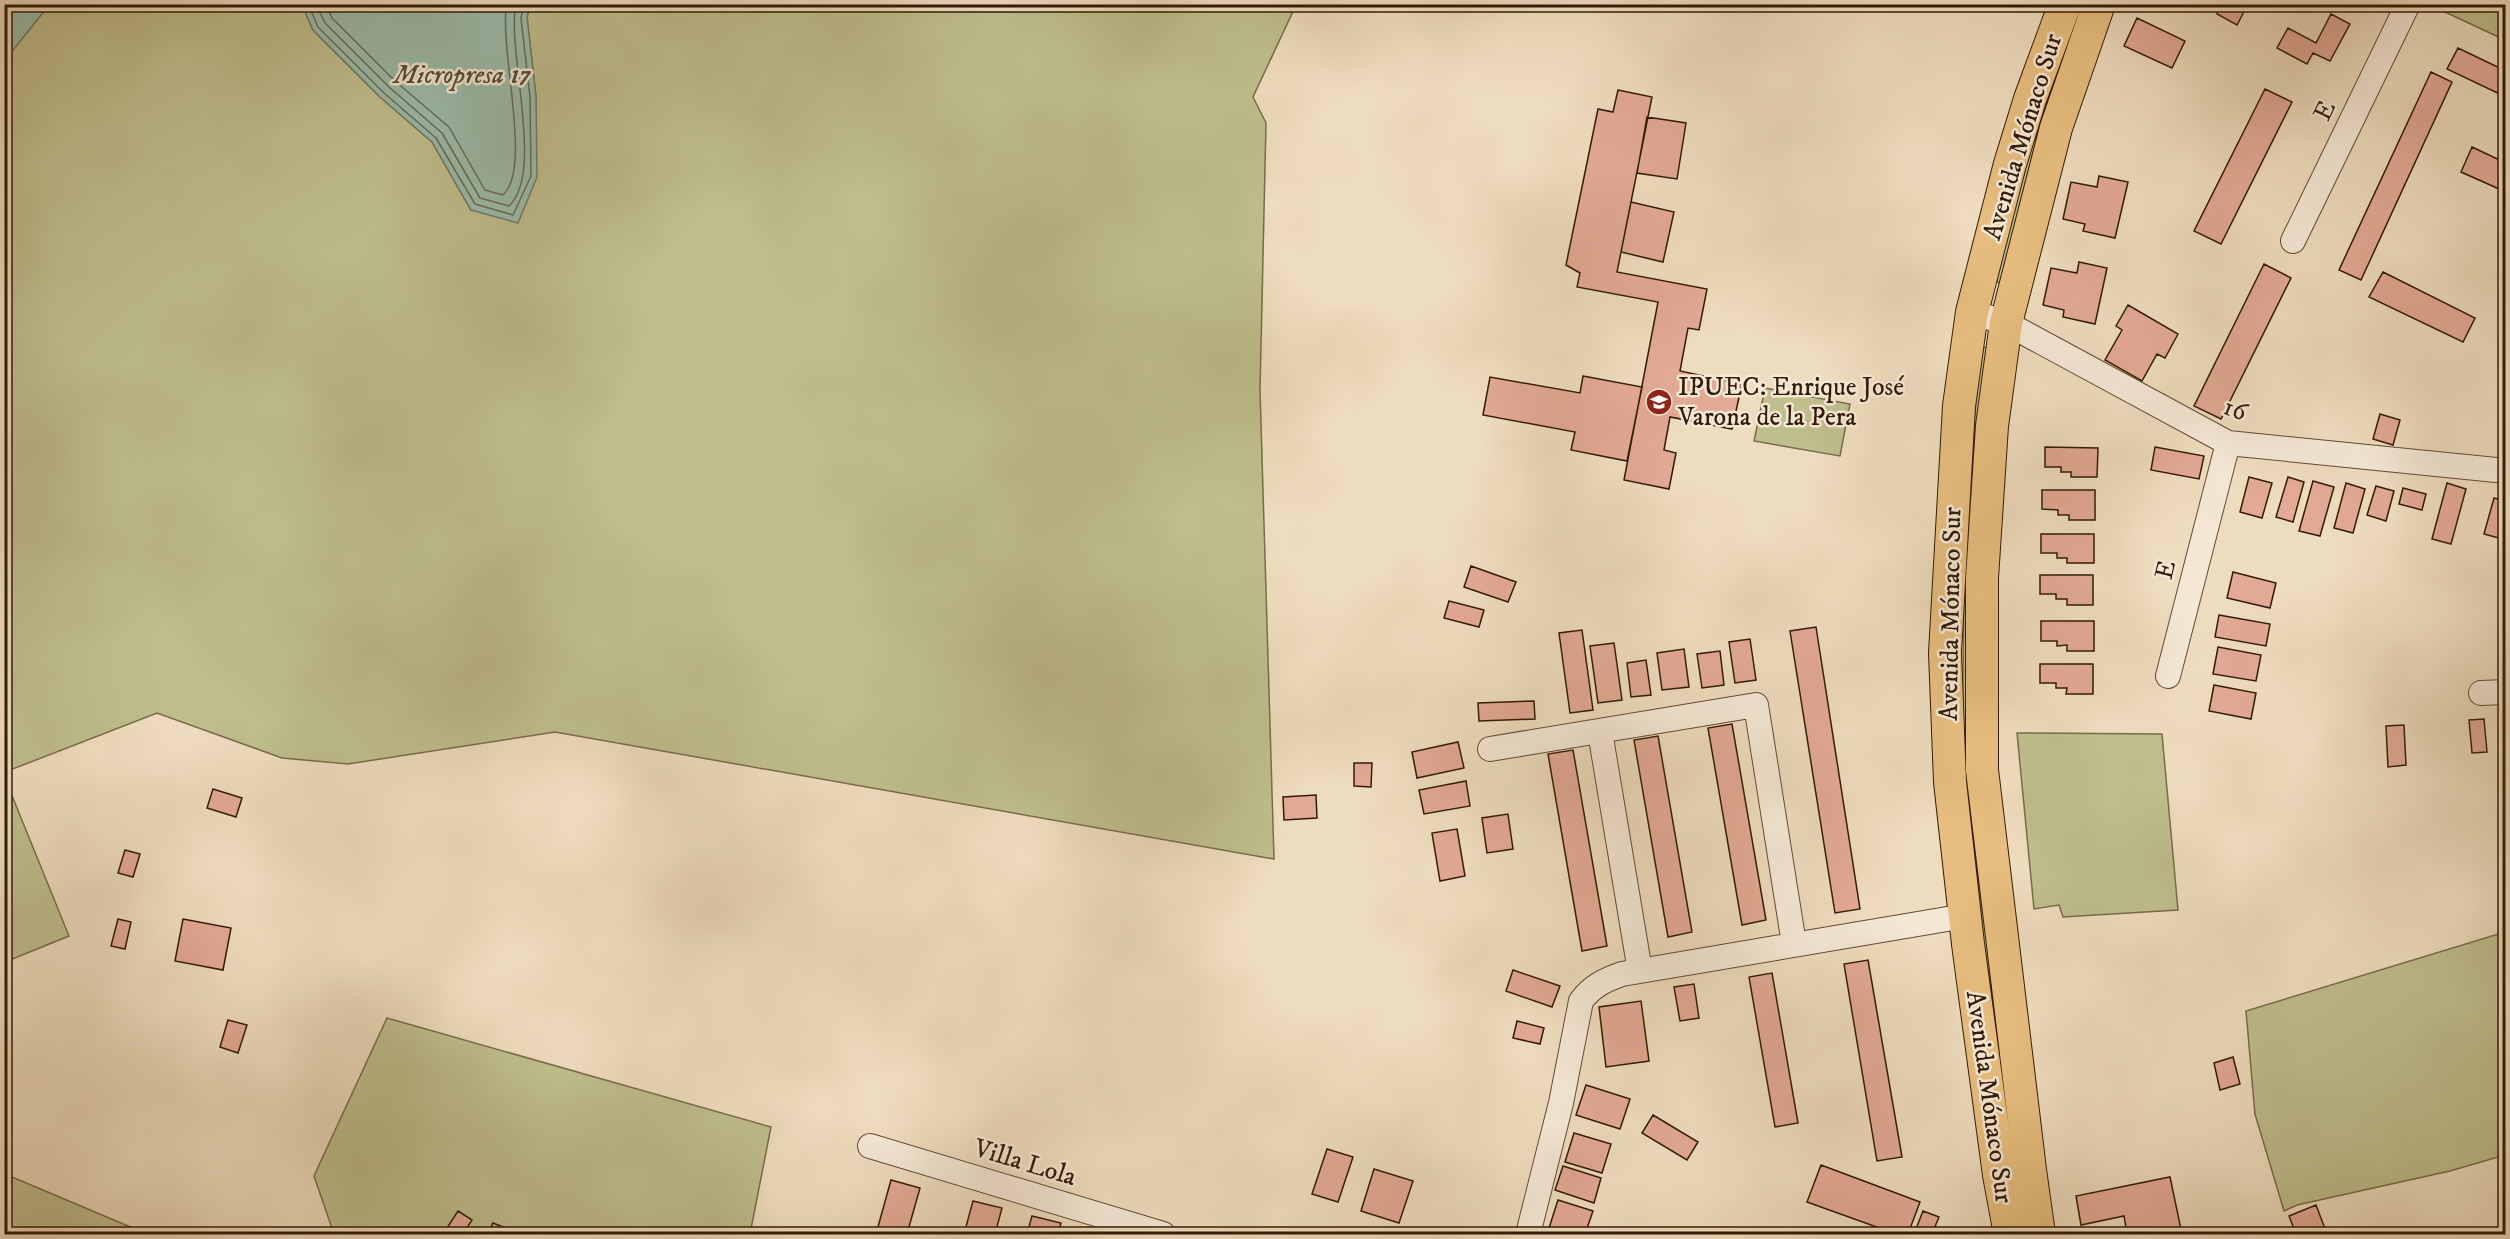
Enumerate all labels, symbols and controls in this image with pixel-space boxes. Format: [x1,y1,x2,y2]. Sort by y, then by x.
street label: Avenida Mónaco Sur [1976,30,2070,244]
water label: Micropresa 17 [391,58,531,92]
street label: E [2306,95,2344,127]
place label: IPUEC: Enrique José Varona de la Pera [1677,371,1904,434]
school or university icon: IPUEC: Enrique José Varona de la Pera [1644,387,1674,417]
street label: 16 [2219,391,2253,430]
street label: Avenida Mónaco Sur [1933,506,1969,721]
street label: E [2148,557,2184,583]
street label: Avenida Mónaco Sur [1958,989,2020,1206]
street label: Villa Lola [969,1132,1080,1194]

